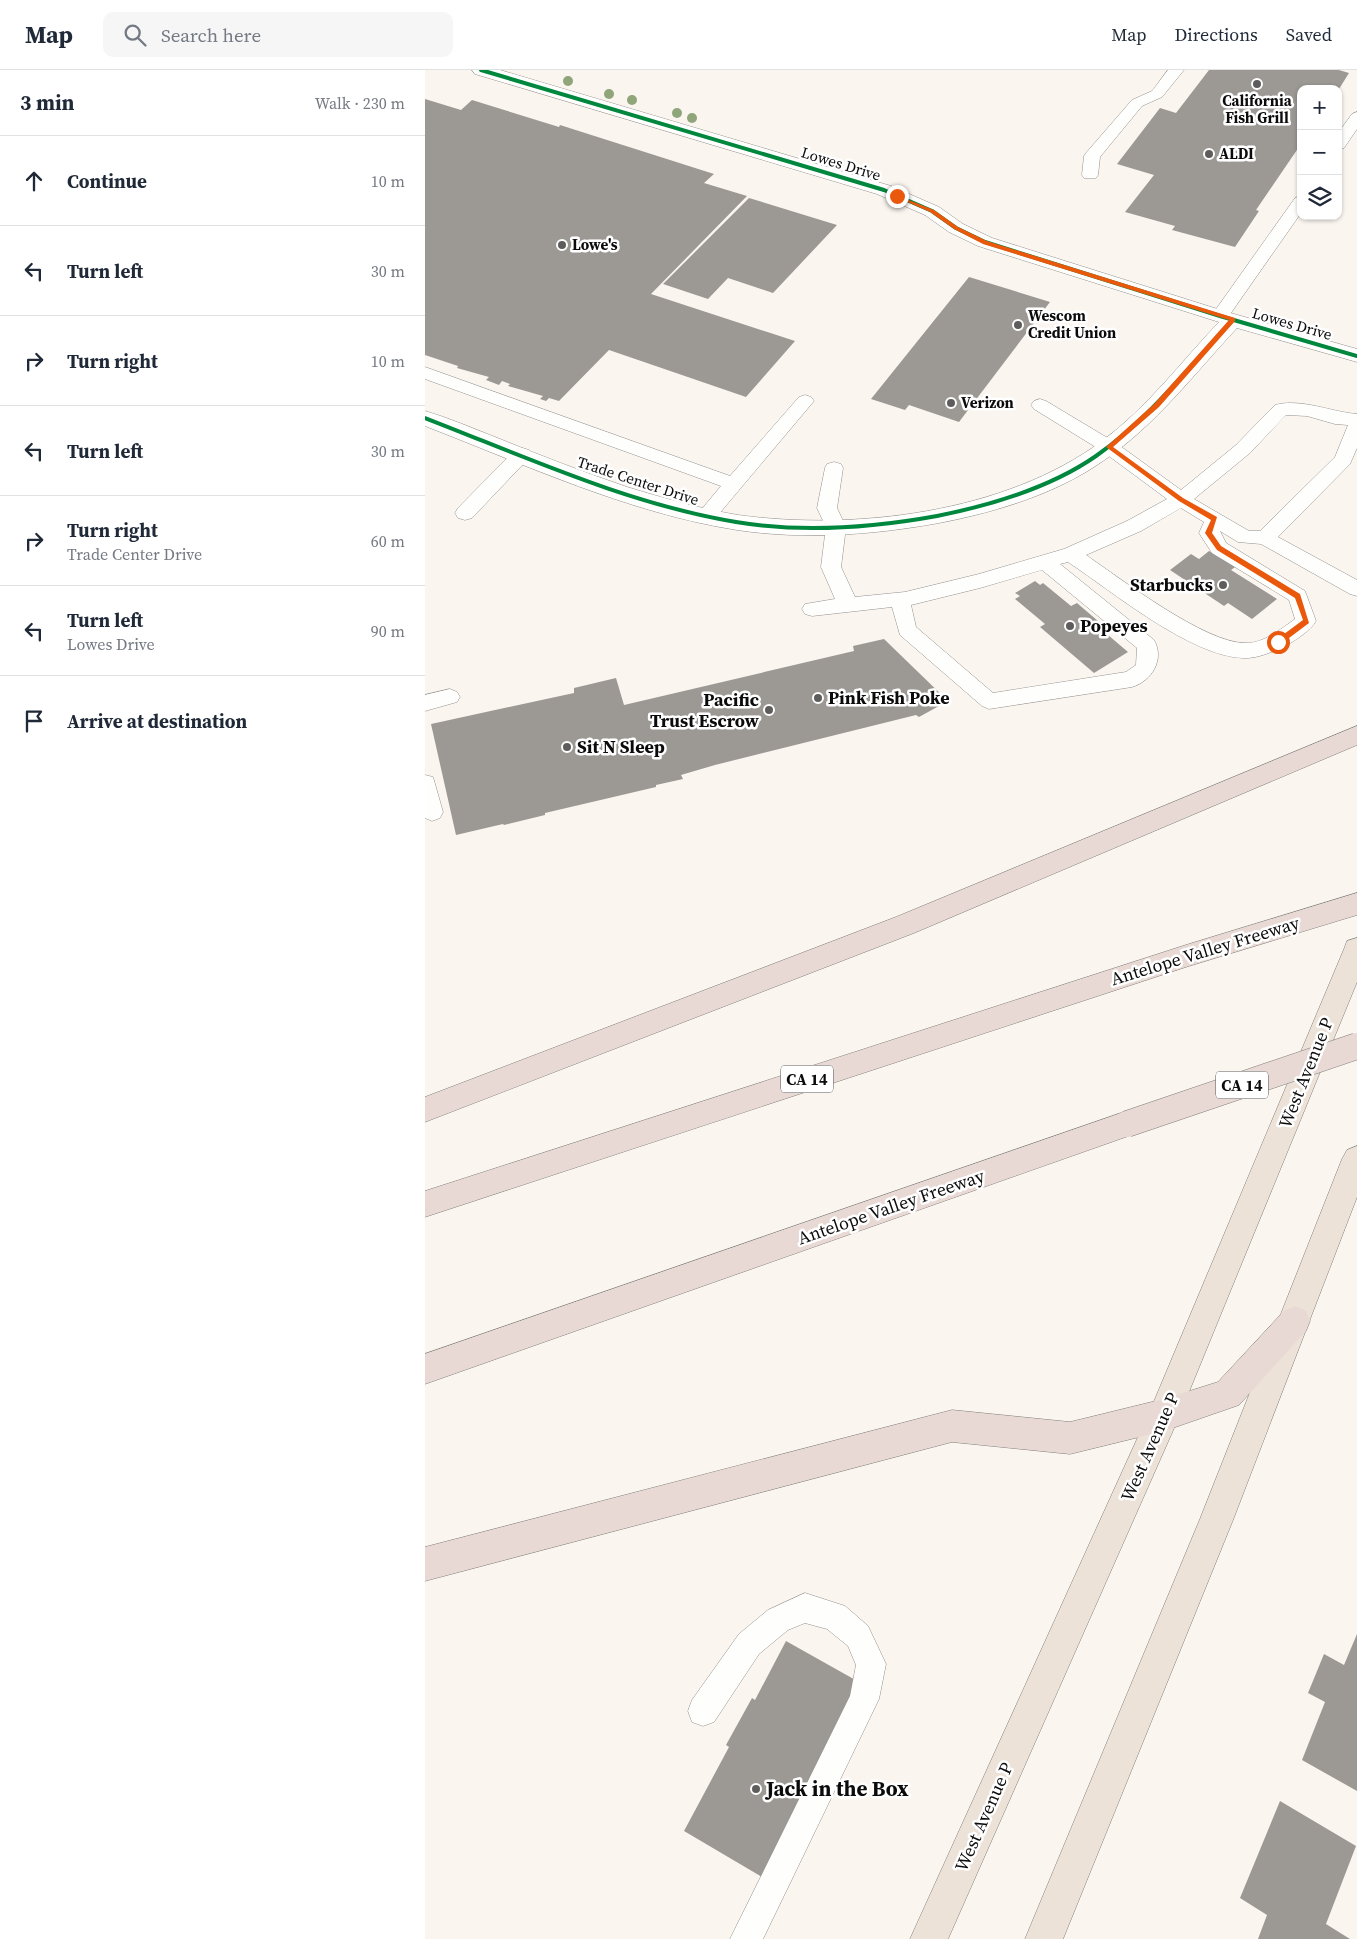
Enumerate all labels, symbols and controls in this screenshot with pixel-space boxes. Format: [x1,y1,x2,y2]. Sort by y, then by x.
search box [103,12,453,57]
text: Map [25,18,73,51]
icon: search [121,21,149,49]
text: Search here [161,22,261,48]
text: Map [1111,22,1147,47]
text: Directions [1175,22,1258,47]
text: Saved [1286,22,1332,47]
marker: California Fish Grill [1251,78,1263,90]
map controls [1297,85,1342,220]
button: + [1297,85,1342,130]
text: 3 min [20,88,75,117]
place label: California Fish Grill [1222,90,1293,128]
text: Walk · 230 m [315,92,405,114]
button: − [1297,130,1342,175]
street label: Lowes Drive [799,141,884,186]
place label: ALDI [1219,143,1254,164]
marker: ALDI [1203,148,1215,160]
icon: ahead [20,167,48,195]
text: Continue [67,168,147,194]
text: 10 m [371,170,405,192]
button: layers [1297,175,1342,220]
route end [886,185,909,208]
place label: Lowe's [572,234,618,255]
marker: Lowe's [556,239,568,251]
icon: left [20,257,48,285]
text: Turn left [67,258,143,284]
text: 30 m [371,260,405,282]
street label: Lowes Drive [1250,302,1335,345]
place label: Wescom Credit Union [1028,305,1116,343]
marker: Wescom Credit Union [1012,319,1024,331]
icon: right [20,347,48,375]
text: Turn right [67,348,158,374]
text: 10 m [371,350,405,372]
place label: Verizon [961,392,1014,413]
marker: Verizon [945,397,957,409]
icon: left [20,437,48,465]
text: Turn left [67,438,143,464]
text: 30 m [371,440,405,462]
street label: Trade Center Drive [575,451,702,510]
text: Turn right [67,517,158,543]
icon: right [20,527,48,555]
text: 60 m [371,530,405,552]
text: Trade Center Drive [67,543,202,565]
place label: Starbucks [1130,572,1213,597]
marker: Starbucks [1217,579,1229,591]
text: Turn left [67,607,143,633]
place label: Popeyes [1080,613,1148,638]
icon: left [20,617,48,645]
text: 90 m [371,620,405,642]
marker: Popeyes [1064,620,1076,632]
route start [1267,631,1290,654]
text: Lowes Drive [67,633,155,655]
place label: Pink Fish Poke [828,685,950,710]
place label: Pacific Trust Escrow [650,687,760,733]
marker: Pink Fish Poke [812,692,824,704]
marker: Pacific Trust Escrow [763,704,775,716]
icon: arrive [20,707,48,735]
text: Arrive at destination [67,708,247,734]
place label: Sit N Sleep [577,734,665,759]
marker: Sit N Sleep [561,741,573,753]
street label: Antelope Valley Freeway [1107,910,1303,991]
street label: West Avenue P [1272,1014,1339,1132]
road number: CA 14 [781,1066,833,1092]
road number: CA 14 [1216,1072,1268,1098]
street label: Antelope Valley Freeway [794,1162,988,1250]
street label: West Avenue P [1114,1388,1185,1505]
street label: West Avenue P [948,1758,1019,1875]
place label: Jack in the Box [764,1774,909,1803]
marker: Jack in the Box [750,1783,762,1795]

